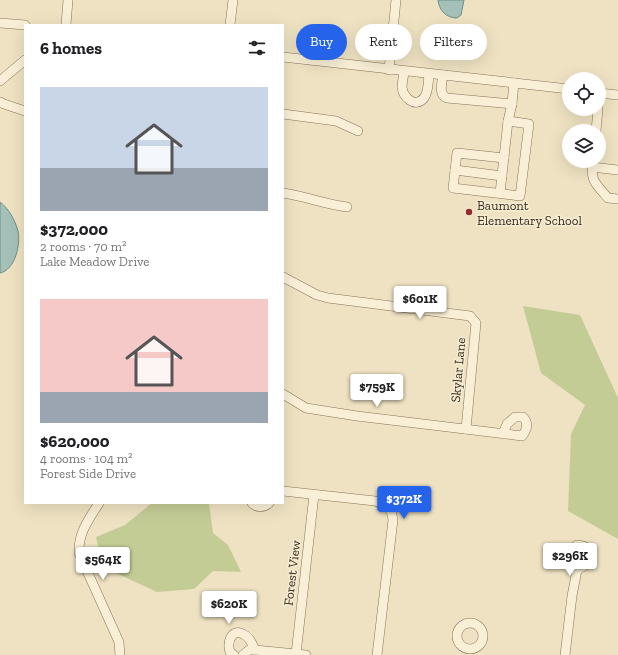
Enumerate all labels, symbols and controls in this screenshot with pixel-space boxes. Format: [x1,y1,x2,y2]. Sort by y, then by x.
chip: Buy [296,24,347,60]
chip: Rent [355,24,412,60]
chip: Filters [420,24,487,60]
icon: filters [246,37,268,59]
text: 6 homes [40,38,102,58]
map controls [562,72,606,168]
button: locate [562,72,606,116]
icon: home [118,113,190,185]
button: layers [562,124,606,168]
place label: Baumont Elementary School [477,198,582,228]
marker: Baumont Elementary School [464,207,474,217]
text: $372,000 [40,219,108,239]
text: 2 rooms · 70 m² [40,239,126,254]
text: Lake Meadow Drive [40,254,149,269]
pin: $601K [392,286,448,320]
text: $601K [403,291,437,306]
icon: home [118,325,190,397]
street label: Skylar Lane [448,337,468,403]
pin: $759K [349,374,405,408]
text: $759K [359,379,395,394]
text: $620,000 [40,431,110,451]
text: 4 rooms · 104 m² [40,451,133,466]
text: Forest Side Drive [40,466,136,481]
pin: $372K [376,486,432,520]
text: $372K [386,491,422,506]
street label: Forest View [281,539,303,607]
pin: $296K [542,543,598,577]
pin: $564K [75,547,131,581]
text: $296K [552,548,588,563]
text: $564K [85,552,121,567]
pin: $620K [201,591,257,625]
text: $620K [211,596,247,611]

